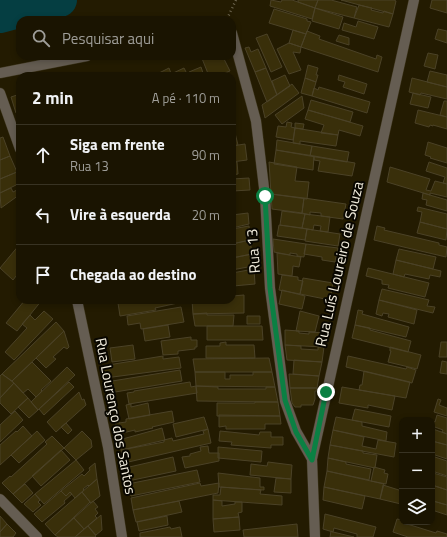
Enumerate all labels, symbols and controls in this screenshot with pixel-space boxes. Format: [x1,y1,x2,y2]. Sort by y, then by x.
search box [16,16,236,60]
icon: search [30,27,52,49]
text: Pesquisar aqui [62,27,154,50]
text: 2 min [32,85,73,111]
text: A pé · 110 m [152,88,220,108]
text: Siga em frente [70,133,165,156]
icon: ahead [32,144,54,166]
text: 90 m [192,145,220,165]
text: Rua 13 [70,156,109,176]
street label: Rua Luís Loureiro de Souza [309,179,369,349]
route start [256,187,274,205]
text: Vire à esquerda [70,203,171,226]
icon: left [32,204,54,226]
text: 20 m [192,205,220,225]
street label: Rua 13 [240,228,266,274]
text: Chegada ao destino [70,263,196,286]
icon: arrive [32,264,54,286]
street label: Rua Lourenço dos Santos [90,336,142,496]
route end [317,383,335,401]
map controls [399,417,435,525]
button: + [399,417,435,453]
button: − [399,453,435,489]
button: layers [399,489,435,525]

